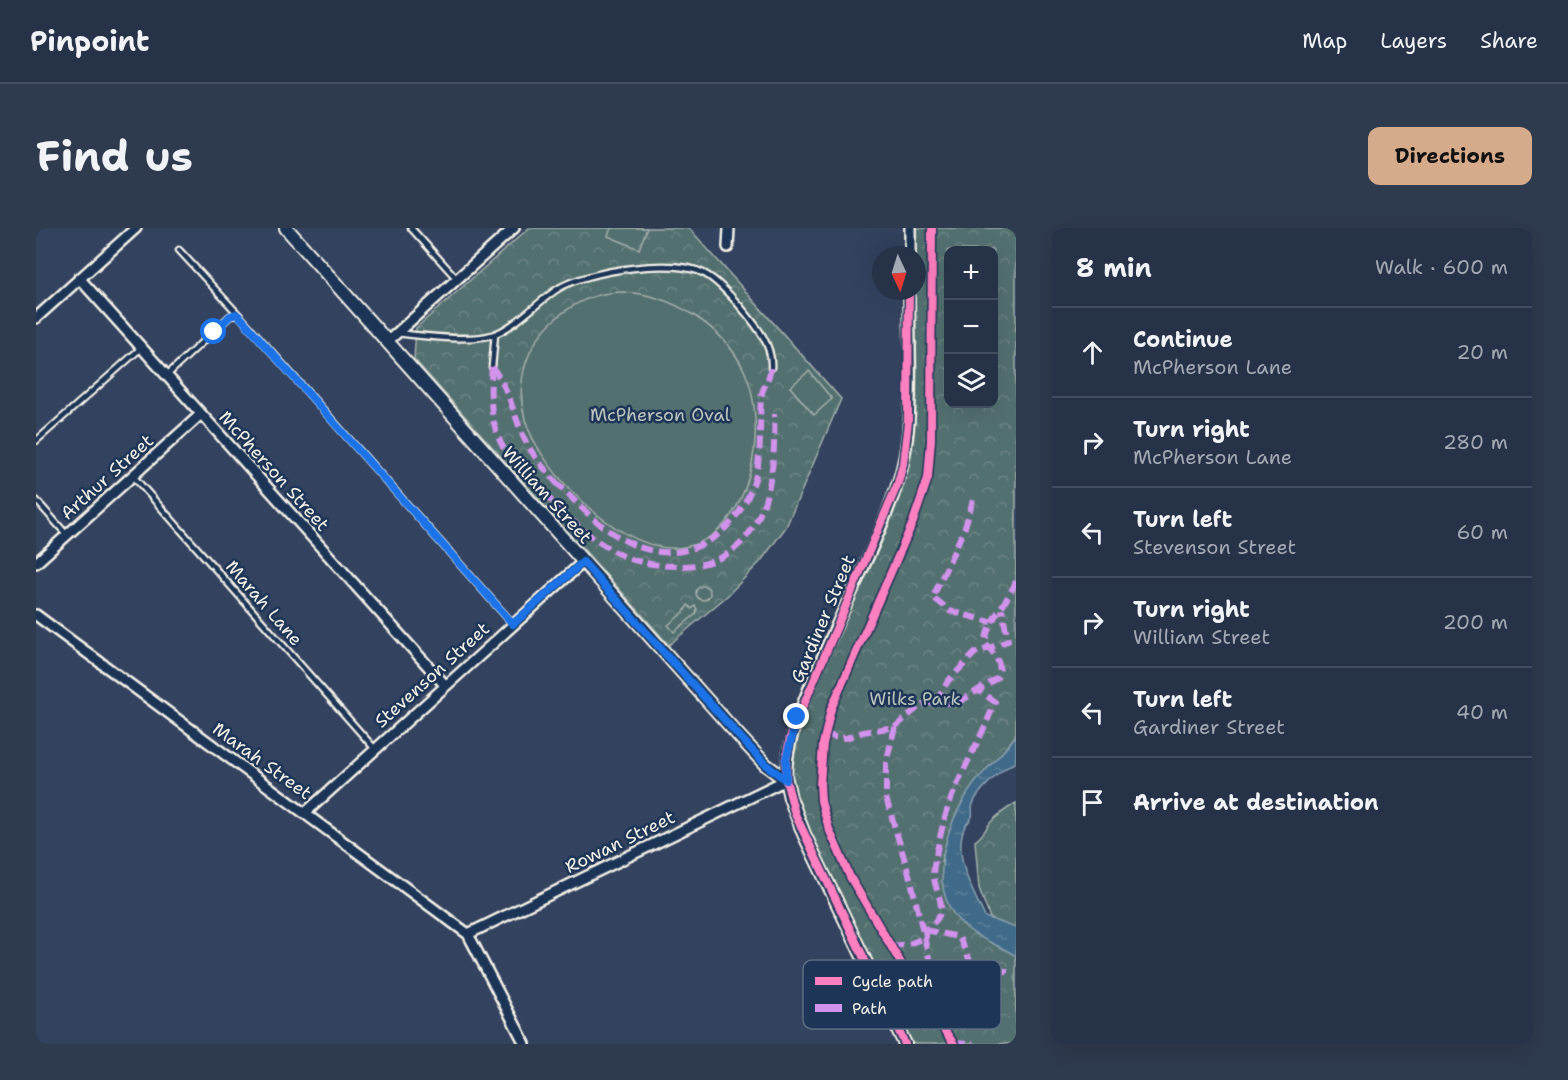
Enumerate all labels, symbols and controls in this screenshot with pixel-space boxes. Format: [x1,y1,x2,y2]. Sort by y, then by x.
text: Pinpoint [30,22,149,60]
text: Map [1302,27,1347,55]
text: Layers [1380,27,1447,55]
text: Share [1480,27,1538,55]
button: Directions [1368,127,1532,185]
text: Find us [36,128,193,184]
north arrow [872,246,926,300]
map controls [944,246,998,408]
button: + [944,246,998,300]
text: 8 min [1076,250,1152,285]
text: Walk · 600 m [1375,254,1508,280]
button: − [944,300,998,354]
route start [200,318,226,344]
text: Continue [1133,325,1233,354]
icon: ahead [1076,336,1109,369]
text: 20 m [1457,339,1508,365]
button: layers [944,354,998,408]
text: McPherson Lane [1133,354,1292,380]
park label: McPherson Oval [590,403,731,427]
street label: McPherson Street [214,406,335,536]
text: Turn right [1133,415,1250,444]
icon: right [1076,426,1109,459]
street label: Arthur Street [55,429,159,525]
text: 280 m [1443,429,1508,455]
street label: William Street [497,441,597,549]
text: McPherson Lane [1133,444,1292,470]
text: Turn left [1133,505,1232,534]
icon: left [1076,516,1109,549]
text: 60 m [1456,519,1508,545]
text: Stevenson Street [1133,534,1296,560]
street label: Gardiner Street [785,551,861,687]
street label: Marah Lane [220,555,308,651]
text: Turn right [1133,595,1250,624]
icon: right [1076,606,1109,639]
text: 200 m [1443,609,1508,635]
street label: Stevenson Street [369,617,495,733]
text: William Street [1133,624,1270,650]
text: Turn left [1133,685,1232,714]
park label: Wilks Park [869,687,961,711]
icon: left [1076,696,1109,729]
text: 40 m [1456,699,1508,725]
route end [783,703,809,729]
text: Gardiner Street [1133,714,1285,740]
street label: Marah Street [208,717,316,805]
icon: arrive [1076,786,1109,819]
text: Arrive at destination [1133,788,1379,817]
street label: Rowan Street [561,805,679,879]
legend [803,960,1001,1029]
text: Cycle path [852,971,933,992]
text: Path [852,998,887,1019]

